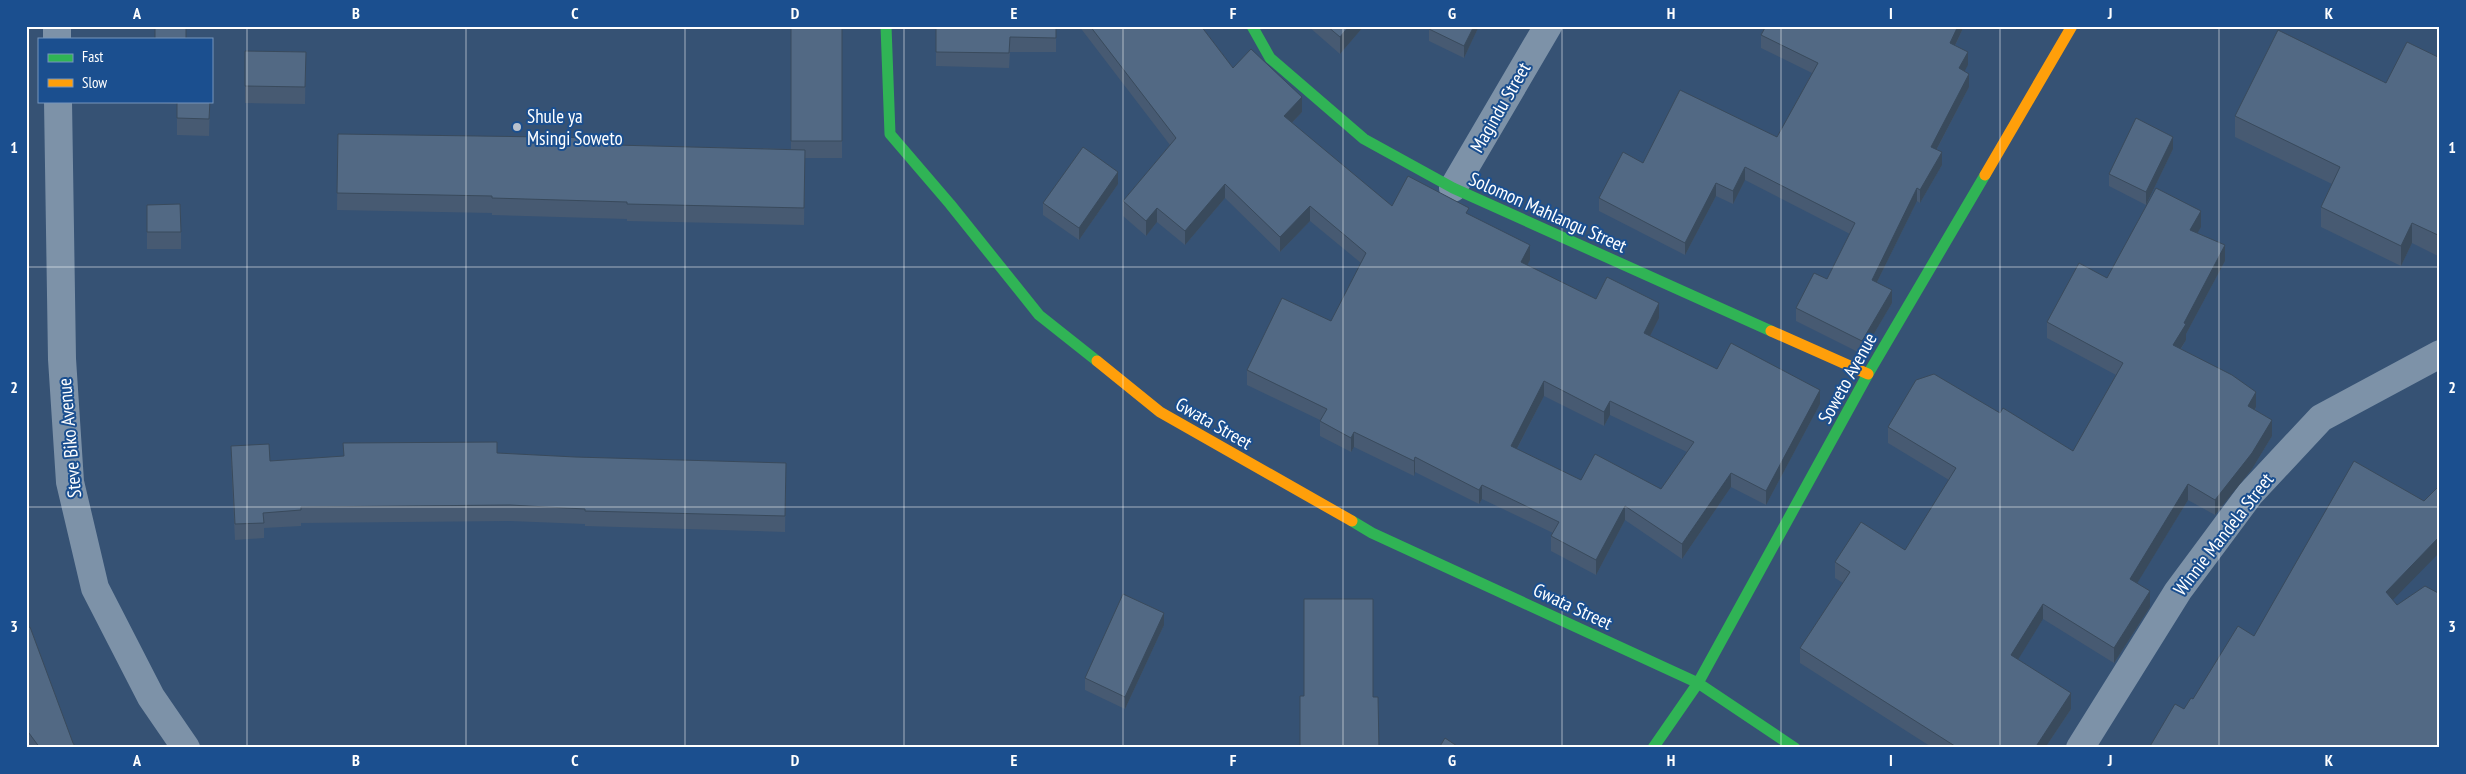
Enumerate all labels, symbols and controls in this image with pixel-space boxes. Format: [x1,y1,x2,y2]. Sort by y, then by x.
text: A [132,3,142,23]
text: B [352,3,360,23]
text: C [571,3,579,23]
text: D [791,3,800,23]
text: E [1011,3,1018,23]
text: F [1230,3,1237,23]
text: G [1448,3,1456,23]
text: H [1667,3,1675,23]
text: I [1889,3,1893,23]
text: J [2107,3,2112,23]
text: K [2325,3,2334,23]
legend [38,38,212,102]
text: Fast [82,47,103,66]
street label: Magindu Street [1465,57,1536,156]
text: Slow [82,73,107,92]
place label: Shule ya Msingi Soweto [527,104,623,150]
marker: Shule ya Msingi Soweto [511,121,523,133]
text: 1 [10,137,18,157]
text: 1 [2448,137,2456,157]
street label: Solomon Mahlangu Street [1465,166,1631,258]
street label: Soweto Avenue [1812,328,1882,428]
text: 2 [10,377,18,397]
street label: Steve Biko Avenue [52,377,86,499]
text: 2 [2448,377,2456,397]
street label: Gwata Street [1171,392,1257,455]
street label: Winnie Mandela Street [2168,467,2279,600]
street label: Gwata Street [1530,577,1617,635]
text: 3 [10,616,18,636]
text: 3 [2448,616,2456,636]
text: A [132,750,142,770]
text: B [352,750,360,770]
text: C [571,750,579,770]
text: D [791,750,800,770]
text: E [1011,750,1018,770]
text: F [1230,750,1237,770]
text: G [1448,750,1456,770]
text: H [1667,750,1675,770]
text: I [1889,750,1893,770]
text: J [2107,750,2112,770]
text: K [2325,750,2334,770]

